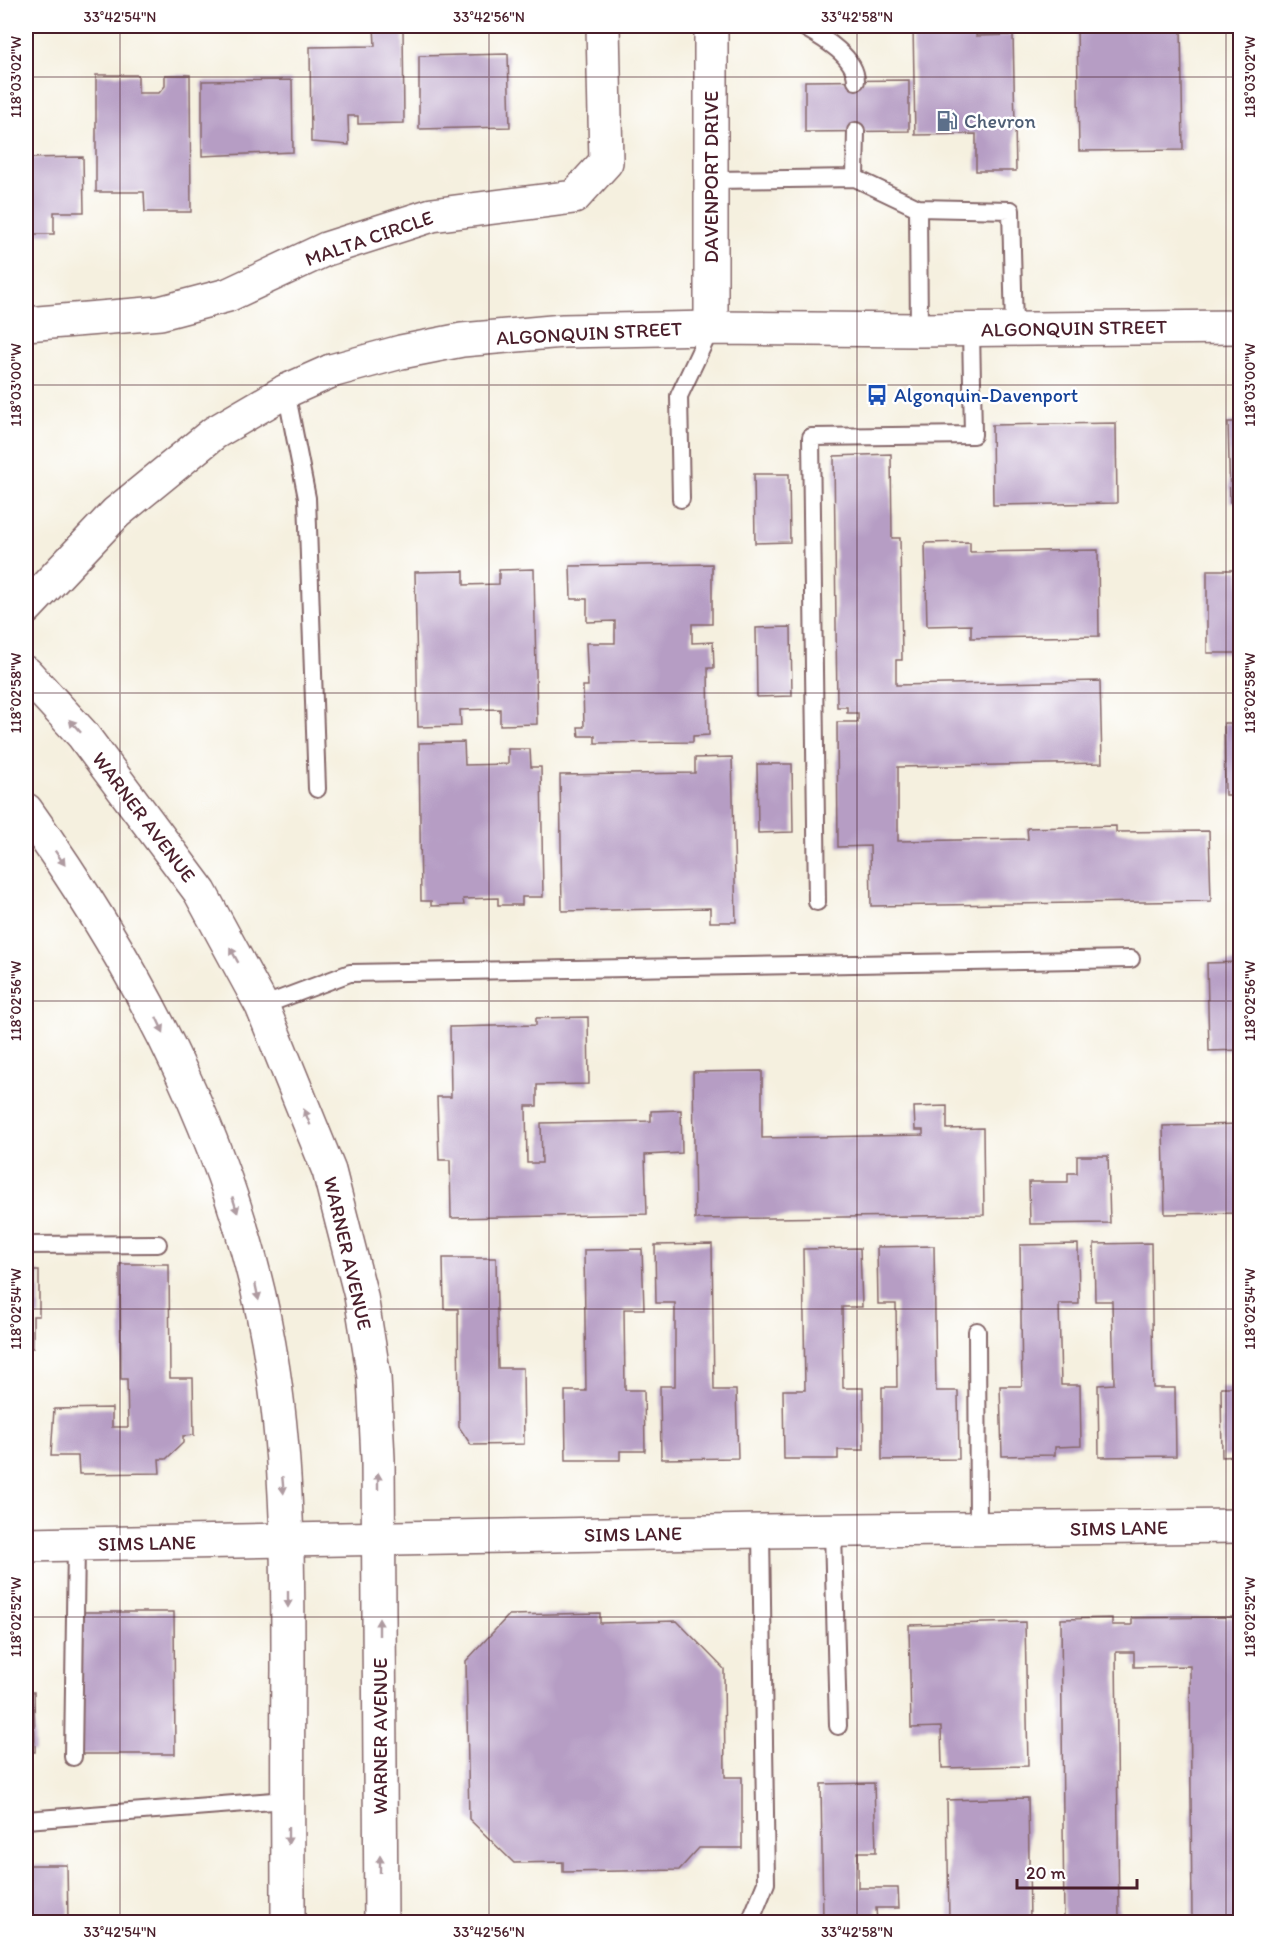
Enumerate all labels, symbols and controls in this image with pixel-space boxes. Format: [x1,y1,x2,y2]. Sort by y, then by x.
text: 33°42'54"N [84,8,156,26]
text: 33°42'56"N [453,8,525,26]
text: 33°42'58"N [821,8,893,26]
text: 118°03'02"W [7,36,25,118]
text: 118°03'02"W [1241,36,1259,118]
street label: DAVENPORT DRIVE [699,91,723,263]
fuel station icon: Chevron [935,109,959,133]
place label: Chevron [964,109,1036,133]
street label: MALTA CIRCLE [302,205,436,271]
street label: ALGONQUIN STREET [981,314,1167,342]
street label: ALGONQUIN STREET [495,316,683,350]
text: 118°03'00"W [7,343,25,427]
text: 118°03'00"W [1241,343,1259,427]
bus stop icon: Algonquin-Davenport [865,383,889,407]
place label: Algonquin-Davenport [894,383,1078,407]
text: 118°02'58"W [7,652,25,733]
text: 118°02'58"W [1241,652,1259,733]
one-way arrow [68,719,82,734]
street label: WARNER AVENUE [87,747,201,887]
one-way arrow [54,849,66,865]
one-way arrow [229,946,239,963]
text: 118°02'56"W [7,961,25,1041]
text: 118°02'56"W [1241,961,1259,1041]
one-way arrow [155,1016,164,1033]
one-way arrow [302,1108,311,1126]
street label: WARNER AVENUE [319,1174,377,1332]
one-way arrow [230,1196,240,1214]
text: 118°02'54"W [7,1268,25,1350]
text: 118°02'54"W [1241,1268,1259,1350]
one-way arrow [252,1283,262,1301]
one-way arrow [373,1471,383,1490]
one-way arrow [278,1475,288,1494]
street label: SIMS LANE [1070,1515,1168,1541]
street label: SIMS LANE [584,1521,682,1547]
street label: SIMS LANE [98,1530,196,1556]
text: 118°02'52"W [7,1577,25,1657]
text: 118°02'52"W [1241,1577,1259,1657]
one-way arrow [283,1589,293,1608]
one-way arrow [374,1618,384,1637]
street label: WARNER AVENUE [368,1658,392,1814]
one-way arrow [283,1826,293,1845]
scale bar [1017,1852,1137,1890]
one-way arrow [375,1855,385,1874]
text: 20 m [1026,1862,1066,1884]
text: 33°42'54"N [84,1923,156,1941]
text: 33°42'56"N [453,1923,525,1941]
text: 33°42'58"N [821,1923,893,1941]

